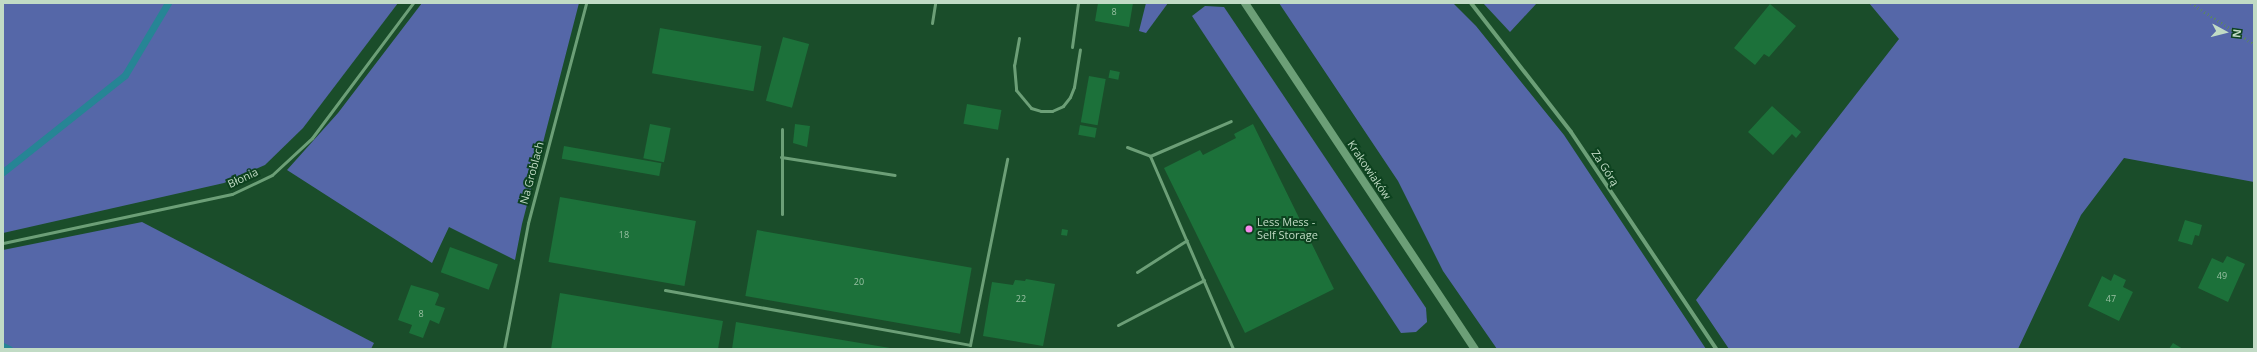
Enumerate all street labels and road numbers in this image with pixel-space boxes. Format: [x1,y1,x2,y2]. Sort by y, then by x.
street label: Krakowiaków [1344,138,1394,202]
street label: Na Groblach [517,140,547,206]
street label: Za Górą [1588,147,1622,189]
street label: Błonia [226,165,260,191]

